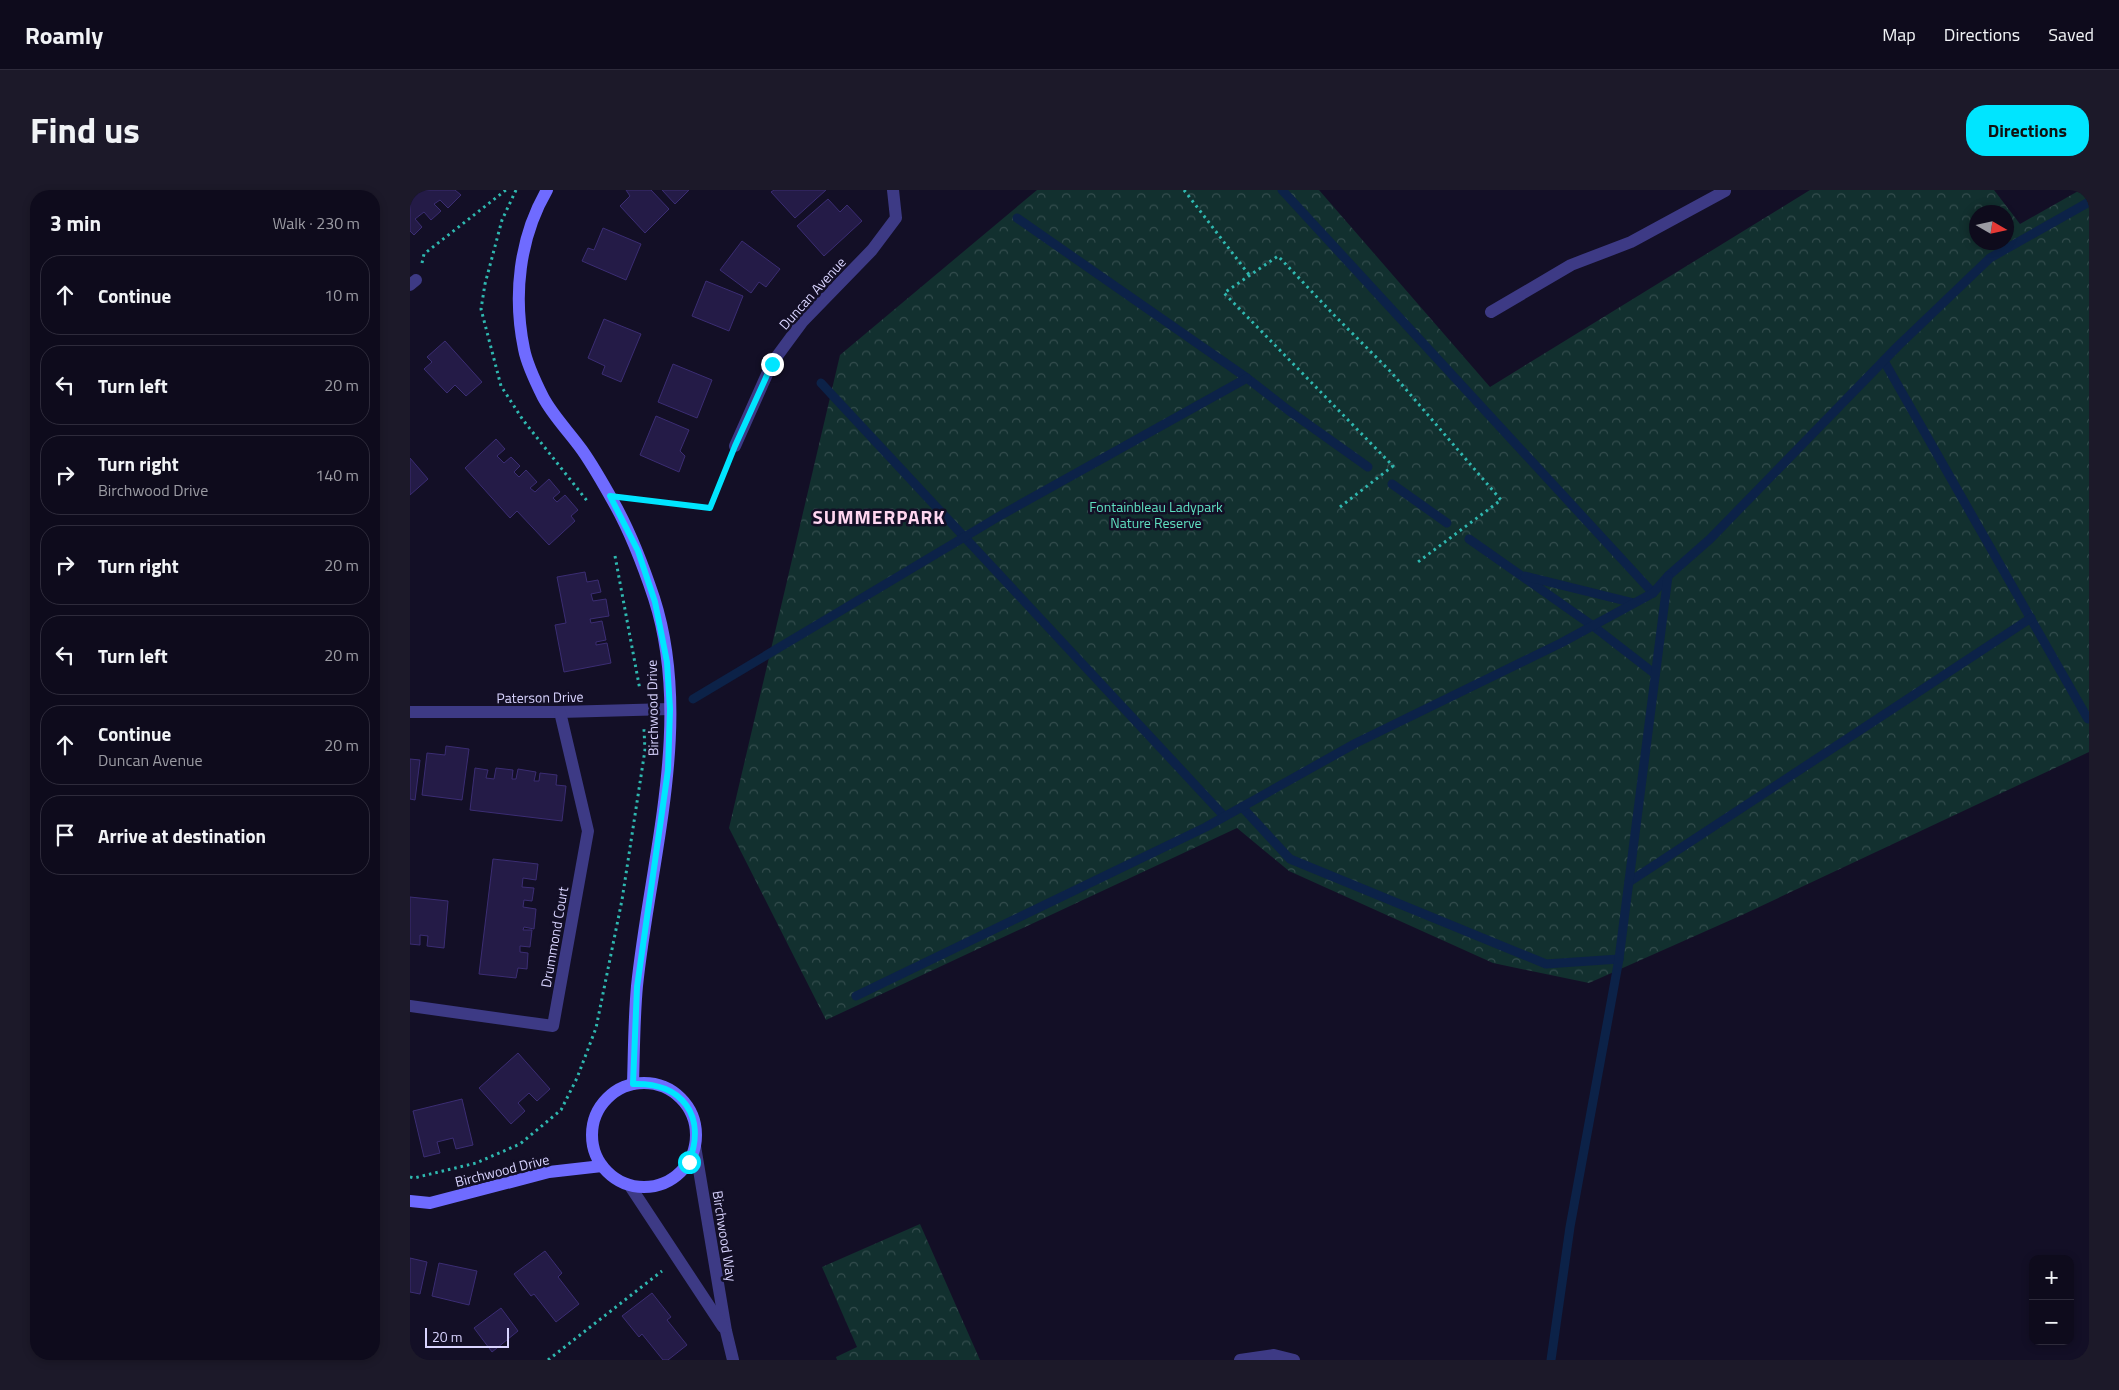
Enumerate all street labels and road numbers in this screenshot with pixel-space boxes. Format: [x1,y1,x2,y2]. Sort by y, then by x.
street label: Duncan Avenue [774,252,850,334]
street label: Birchwood Drive [641,660,663,756]
street label: Paterson Drive [496,686,584,708]
street label: Drummond Court [535,885,573,989]
street label: Birchwood Drive [453,1148,551,1192]
street label: Birchwood Way [707,1189,743,1283]

